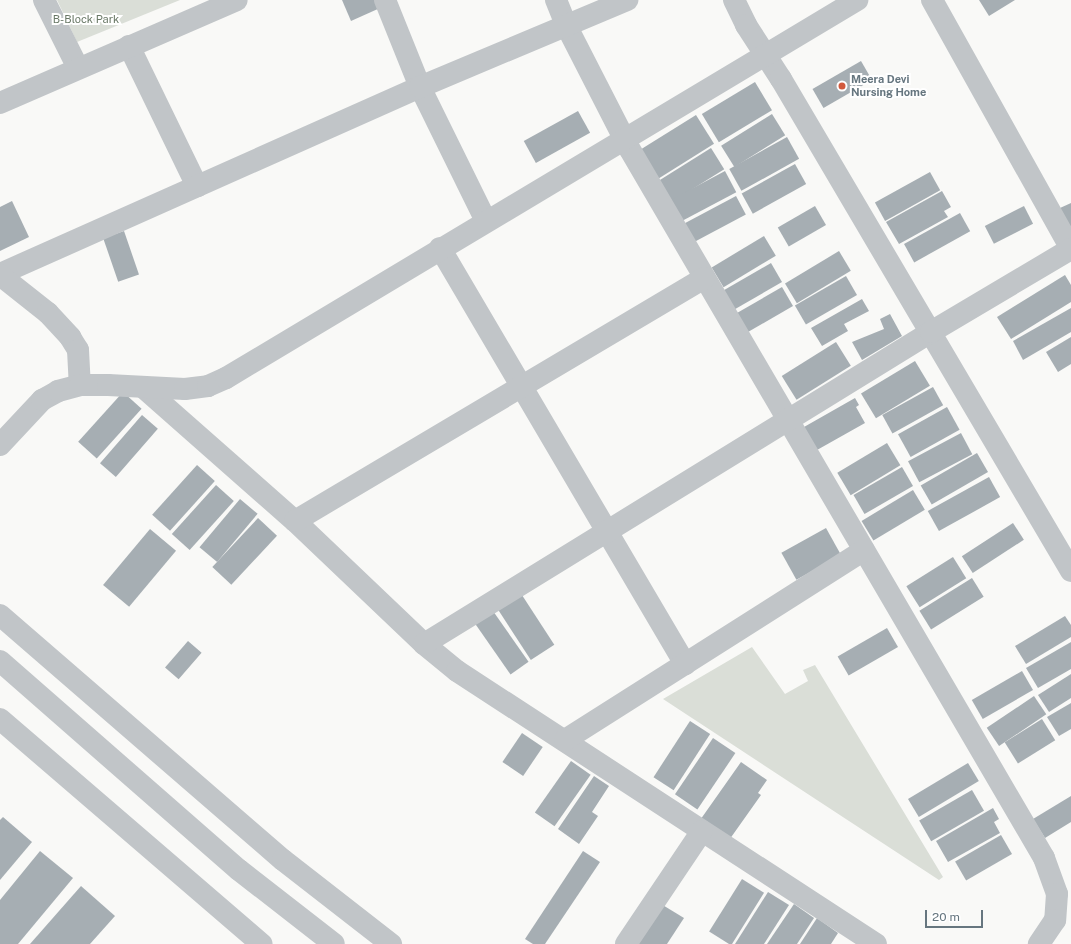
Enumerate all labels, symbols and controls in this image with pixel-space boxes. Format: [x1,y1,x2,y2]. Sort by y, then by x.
park label: B-Block Park [53,12,119,26]
place label: Meera Devi Nursing Home [851,73,926,99]
marker: Meera Devi Nursing Home [836,80,848,92]
scale bar [927,902,985,928]
text: 20 m [932,910,960,924]

